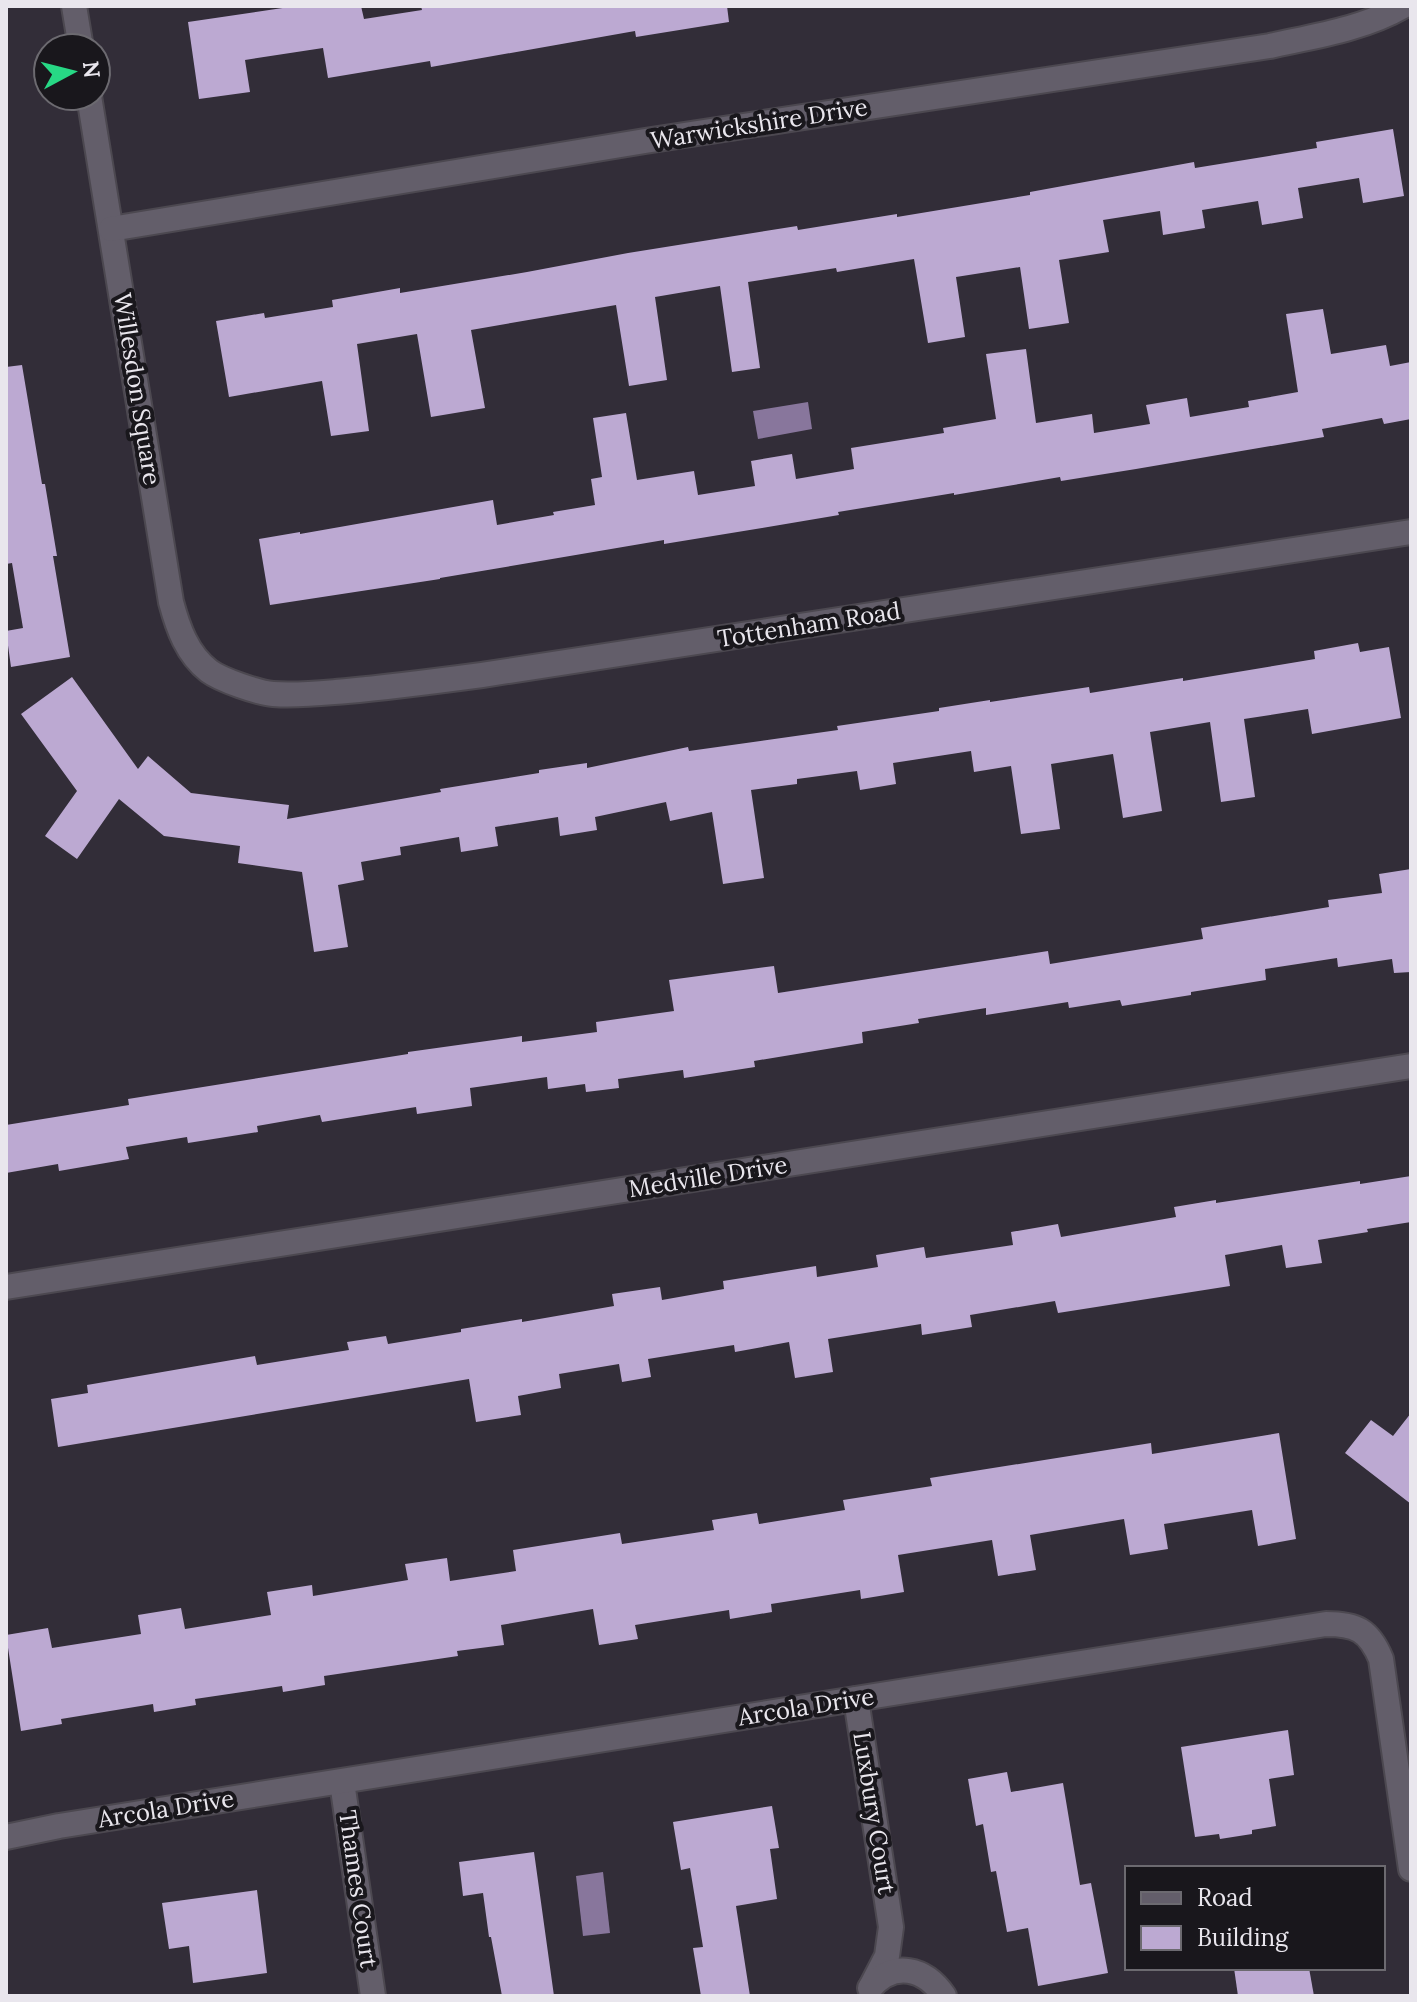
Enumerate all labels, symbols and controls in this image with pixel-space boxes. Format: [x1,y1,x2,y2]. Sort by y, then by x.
north arrow [32,32,112,112]
text: N [77,59,107,80]
street label: Warwickshire Drive [648,91,870,156]
street label: Willesdon Square [107,291,168,487]
street label: Tottenham Road [715,595,903,654]
street label: Medville Drive [626,1149,789,1204]
street label: Arcola Drive [735,1680,876,1733]
street label: Luxbury Court [846,1730,903,1897]
street label: Arcola Drive [95,1782,236,1835]
street label: Thames Court [332,1808,385,1971]
legend [1125,1866,1385,1970]
text: Road [1197,1882,1253,1913]
text: Building [1197,1922,1289,1953]

